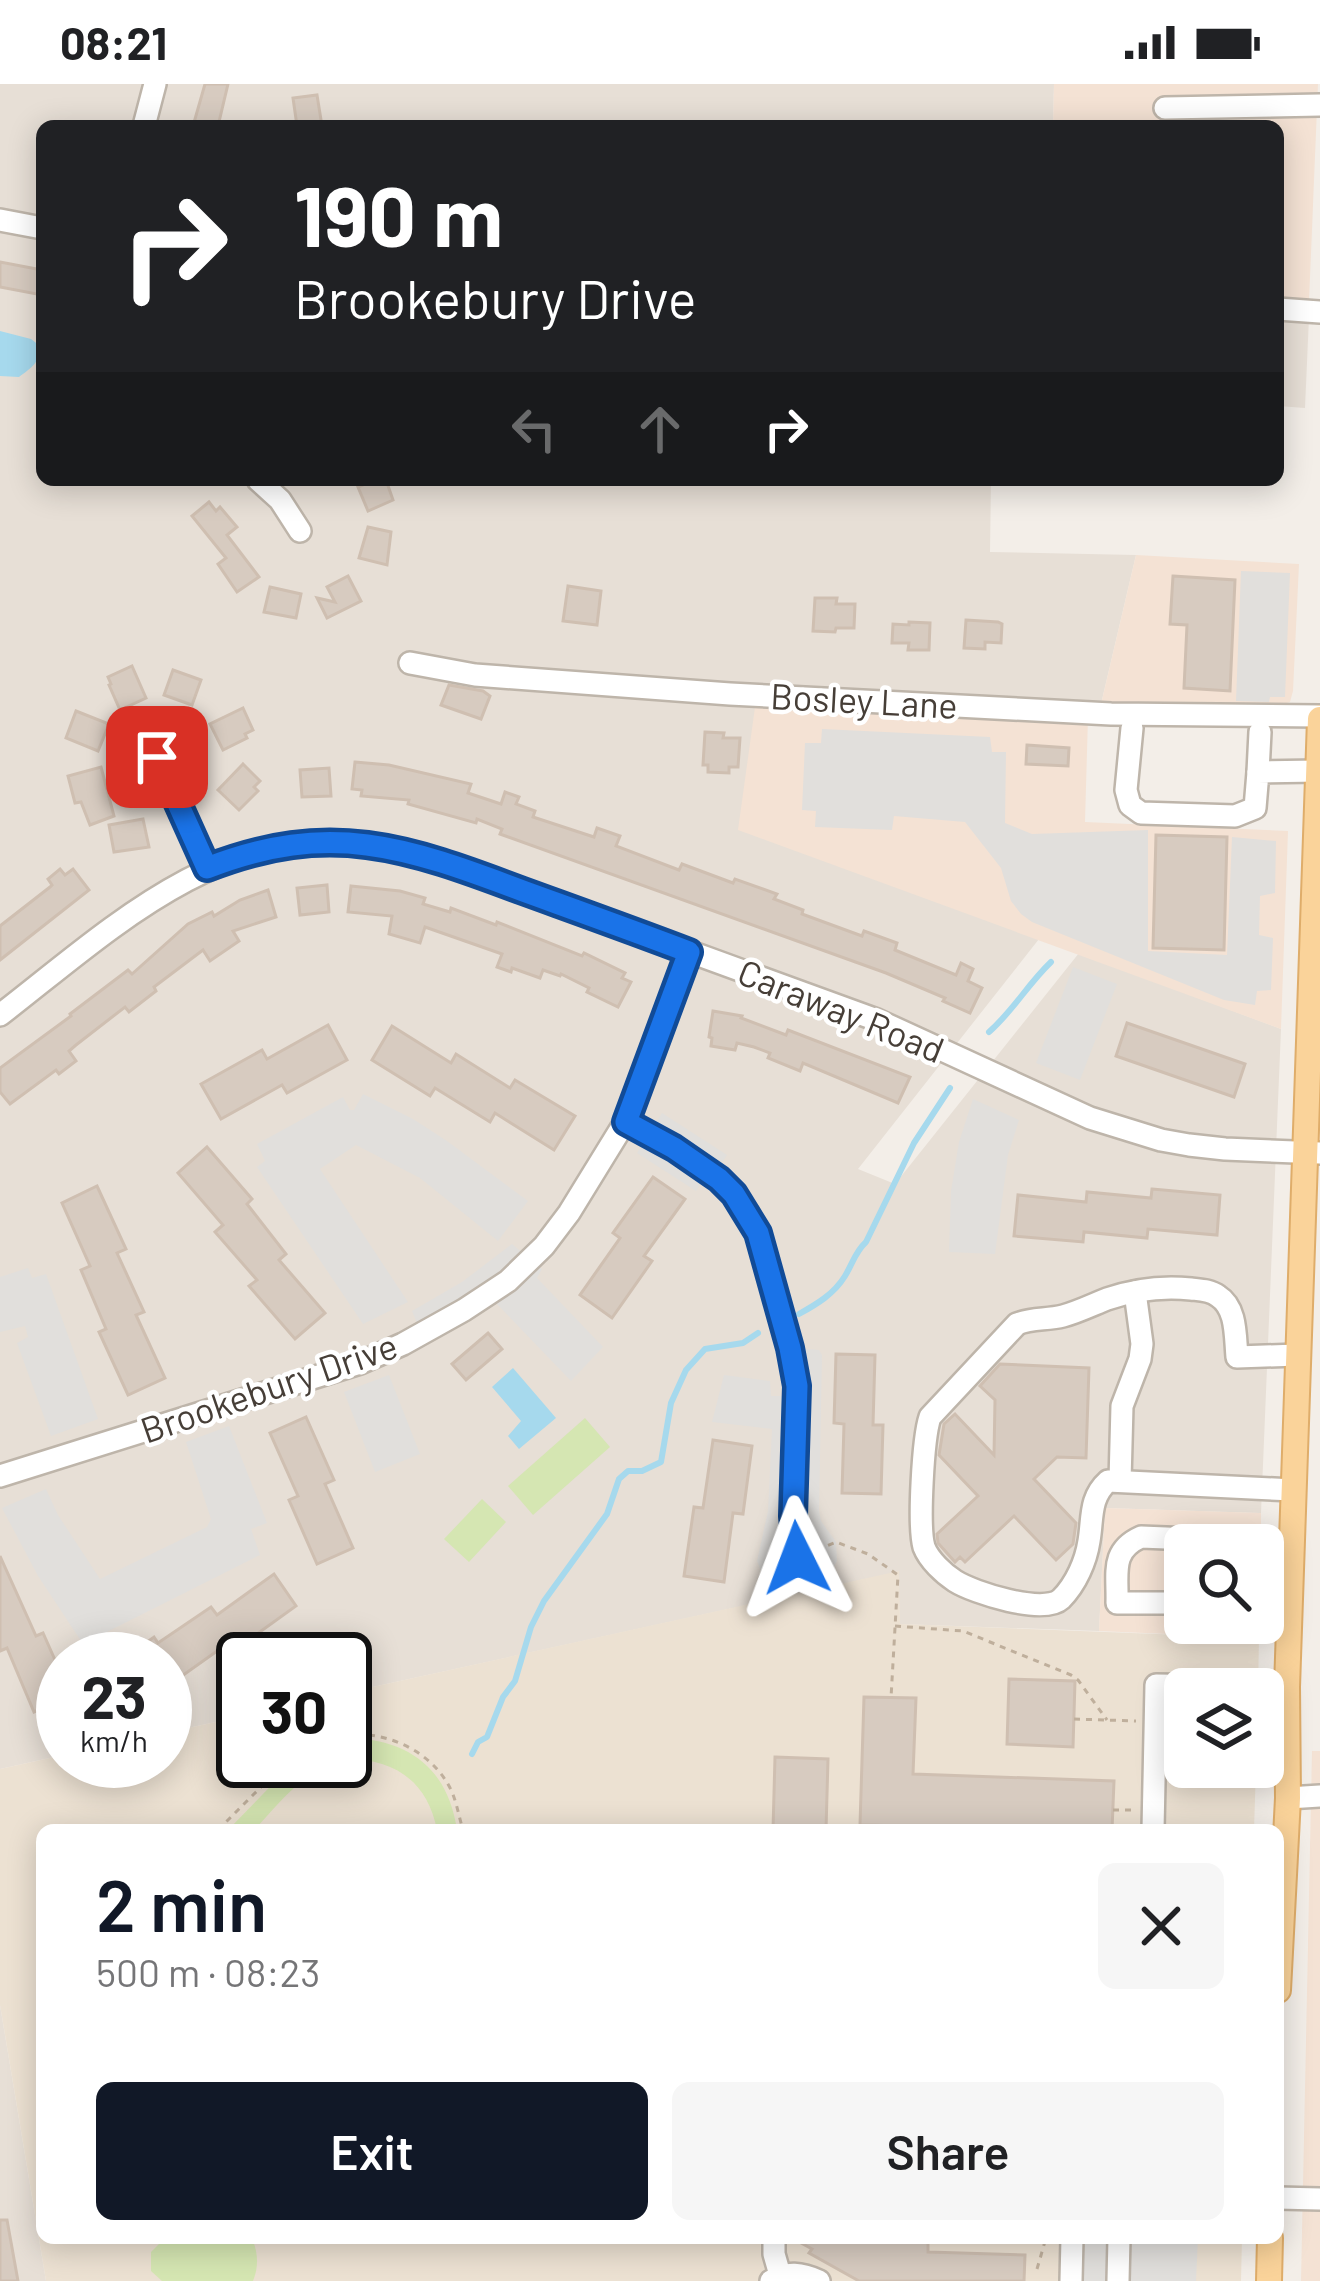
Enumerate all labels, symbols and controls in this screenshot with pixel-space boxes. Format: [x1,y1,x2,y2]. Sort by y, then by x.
text: 08:21 [60,15,167,69]
text: 190 m [294,163,503,264]
icon: right [96,168,252,324]
text: Brookebury Drive [294,265,697,330]
icon: left [501,396,567,462]
icon: ahead [627,396,693,462]
icon: right [753,396,819,462]
street label: Bosley Lane [769,673,959,726]
pin [106,706,208,808]
icon: arrive [124,724,190,790]
street label: Caraway Road [732,949,951,1070]
street label: Brookebury Drive [135,1323,402,1451]
position arrow [734,1495,860,1621]
map controls [1164,1524,1284,1788]
button: search [1164,1524,1284,1644]
speed limit sign: 30 [216,1632,372,1788]
text: 23 [81,1659,147,1731]
button: layers [1164,1668,1284,1788]
text: km/h [80,1722,148,1758]
text: 2 min [96,1860,267,1946]
button: close [1098,1863,1224,1989]
text: 500 m · 08:23 [96,1948,320,1995]
button: Exit [96,2082,648,2220]
button: Share [672,2082,1224,2220]

